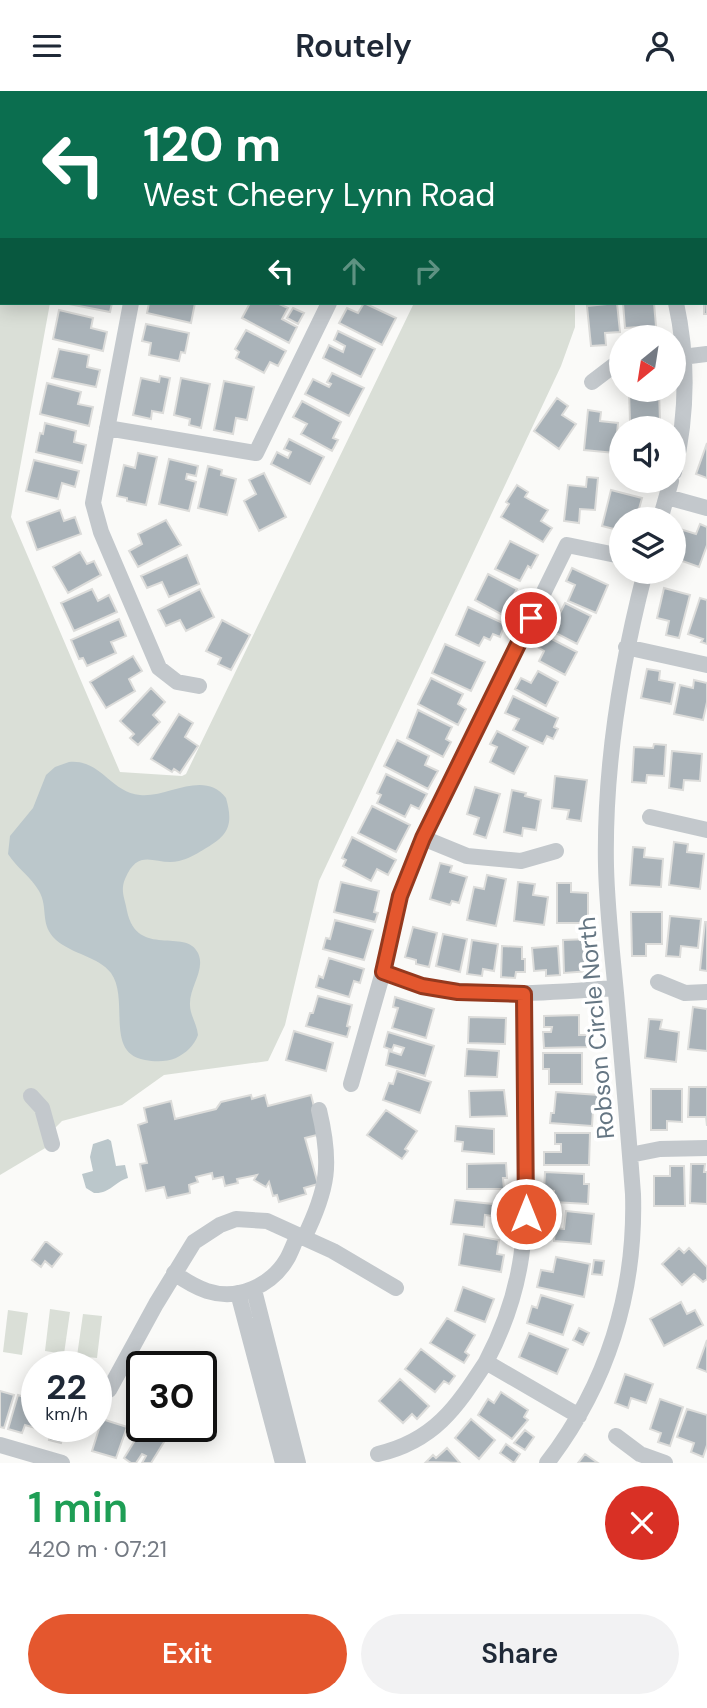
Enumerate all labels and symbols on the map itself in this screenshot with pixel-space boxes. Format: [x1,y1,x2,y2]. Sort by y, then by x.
north arrow [609,325,686,403]
pin [501,588,561,648]
street label: Robson Circle North [571,916,621,1140]
position arrow [489,1177,563,1251]
speed limit sign: 30 [126,1351,217,1442]

